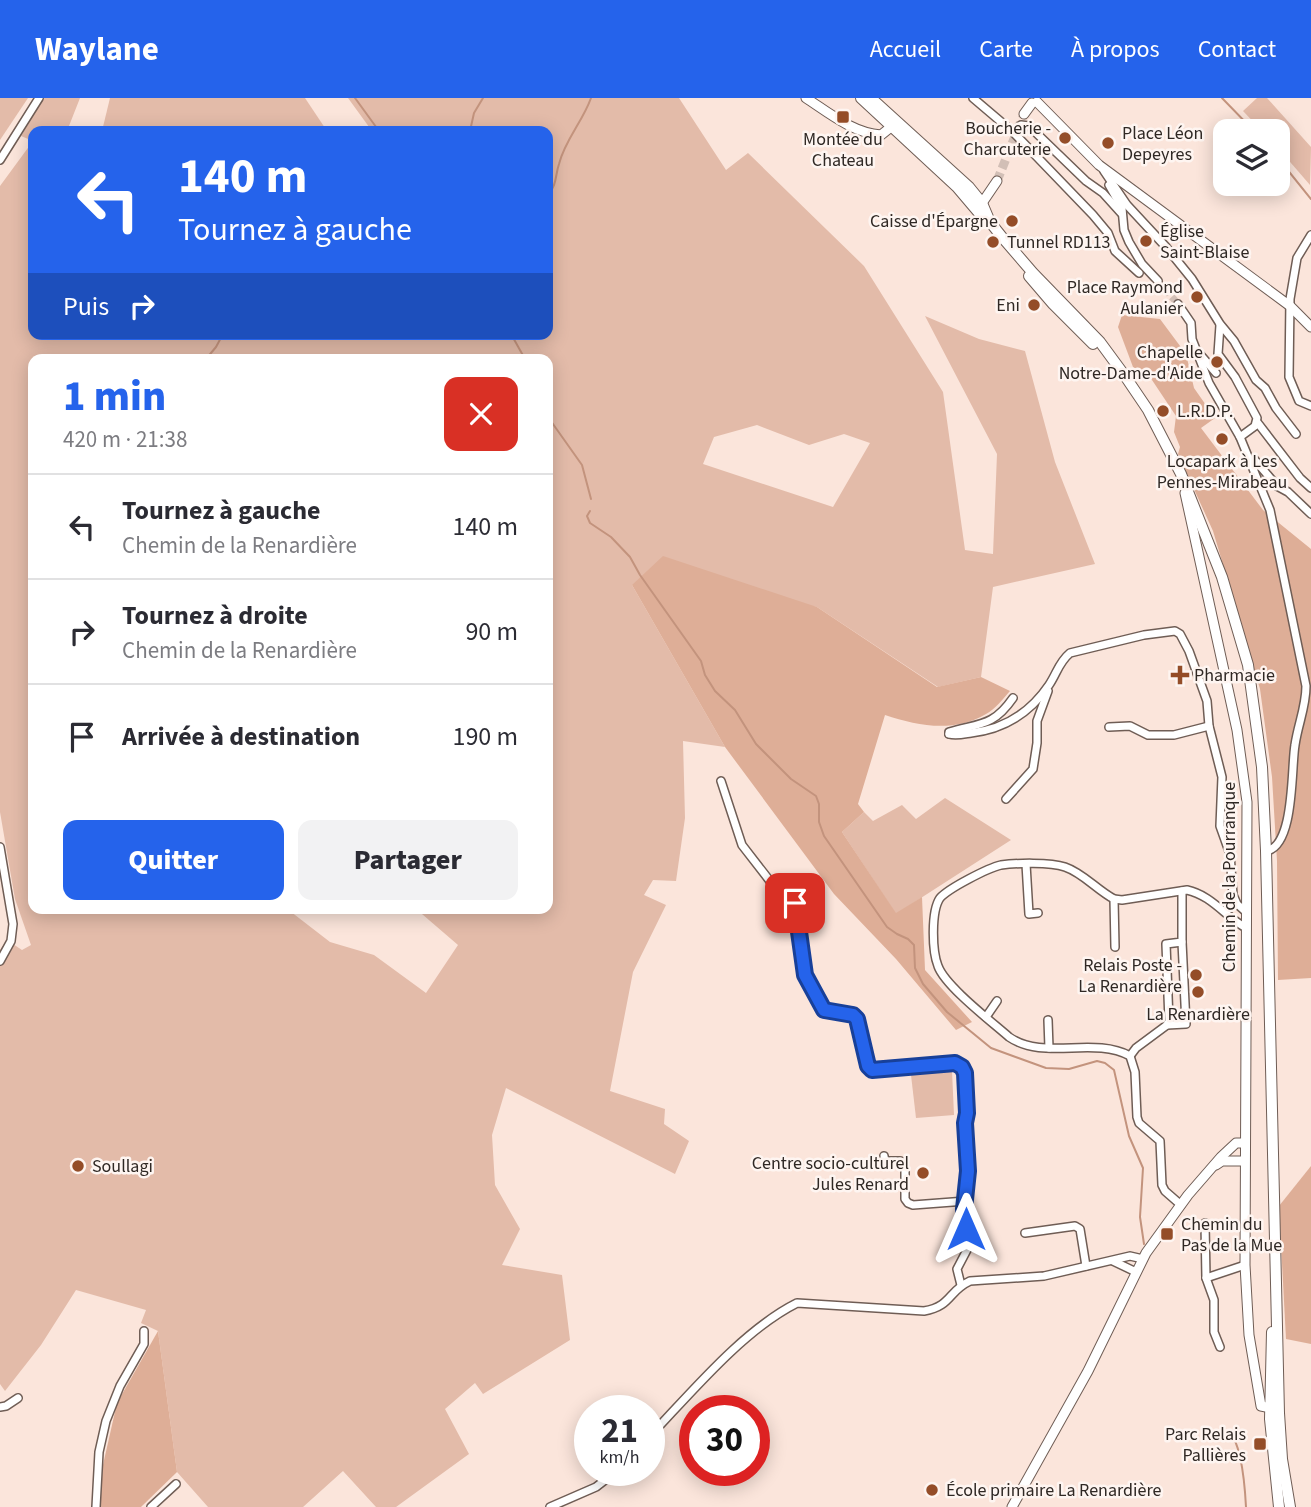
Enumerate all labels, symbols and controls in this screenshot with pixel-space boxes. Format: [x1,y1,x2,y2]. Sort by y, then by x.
text: Waylane [35,26,159,73]
text: Accueil [870,32,941,67]
text: Carte [979,32,1033,67]
text: À propos [1071,32,1160,67]
text: Contact [1198,32,1276,67]
marker: Montée du Chateau [835,109,851,125]
place label: Boucherie - Charcuterie [963,116,1051,162]
map controls [1213,119,1290,196]
button: layers [1213,119,1290,196]
place label: Place Léon Depeyres [1122,121,1203,167]
place label: Montée du Chateau [803,127,883,173]
marker: Boucherie - Charcuterie [1057,130,1073,146]
marker: Place Léon Depeyres [1100,135,1116,151]
text: 140 m [178,142,307,212]
icon: left [63,154,154,245]
text: Tournez à gauche [178,207,412,253]
place label: Caisse d'Épargne [870,209,998,234]
marker: Caisse d'Épargne [1004,213,1020,229]
place label: Église Saint-Blaise [1160,219,1249,265]
place label: Tunnel RD113 [1007,230,1111,255]
marker: Église Saint-Blaise [1138,233,1154,249]
marker: Tunnel RD113 [985,234,1001,250]
place label: Place Raymond Aulanier [1067,275,1184,321]
icon: right [123,287,161,325]
text: Puis [63,288,109,325]
marker: Place Raymond Aulanier [1189,289,1205,305]
place label: Eni [996,293,1020,318]
marker: Eni [1026,297,1042,313]
place label: Chapelle Notre-Dame-d'Aide [1059,340,1203,386]
marker: Chapelle Notre-Dame-d'Aide [1209,354,1225,370]
text: 1 min [63,367,166,427]
button: close [444,377,518,451]
place label: L.R.D.P. [1177,399,1233,424]
marker: L.R.D.P. [1155,403,1171,419]
text: 420 m · 21:38 [63,423,187,456]
marker: Locapark à Les Pennes-Mirabeau [1214,431,1230,447]
place label: Locapark à Les Pennes-Mirabeau [1157,449,1287,495]
text: Tournez à gauche [122,492,321,529]
icon: left [63,508,101,546]
text: 140 m [452,508,518,545]
text: Chemin de la Renardière [122,529,357,562]
text: Tournez à droite [122,597,308,634]
icon: right [63,613,101,651]
text: 90 m [465,613,518,650]
text: Chemin de la Renardière [122,634,357,667]
place label: Pharmacie [1194,663,1275,688]
marker: Pharmacie [1172,667,1188,683]
icon: arrive [63,718,101,756]
text: Arrivée à destination [122,718,360,755]
text: 190 m [452,718,518,755]
street label: Chemin de la Pourranque [1217,782,1242,972]
button: Quitter [63,820,284,900]
button: Partager [298,820,518,900]
pin [765,873,825,933]
icon: arrive [776,884,814,922]
place label: Relais Poste - La Renardière [1078,953,1182,999]
marker: Relais Poste - La Renardière [1188,967,1204,983]
marker: La Renardière [1190,984,1206,1000]
place label: La Renardière [1146,1002,1250,1027]
place label: Centre socio-culturel Jules Renard [752,1151,909,1197]
place label: Soullagi [92,1154,153,1179]
marker: Soullagi [70,1158,86,1174]
marker: Centre socio-culturel Jules Renard [915,1165,931,1181]
position arrow [929,1192,1003,1266]
place label: Chemin du Pas de la Mue [1181,1212,1282,1258]
marker: Chemin du Pas de la Mue [1159,1226,1175,1242]
speed limit sign: 30 [679,1395,770,1486]
text: 21 [601,1406,638,1456]
place label: Parc Relais Pallières [1165,1422,1246,1468]
marker: Parc Relais Pallières [1252,1436,1268,1452]
text: km/h [600,1445,639,1470]
place label: École primaire La Renardière [946,1478,1161,1503]
marker: École primaire La Renardière [924,1482,940,1498]

